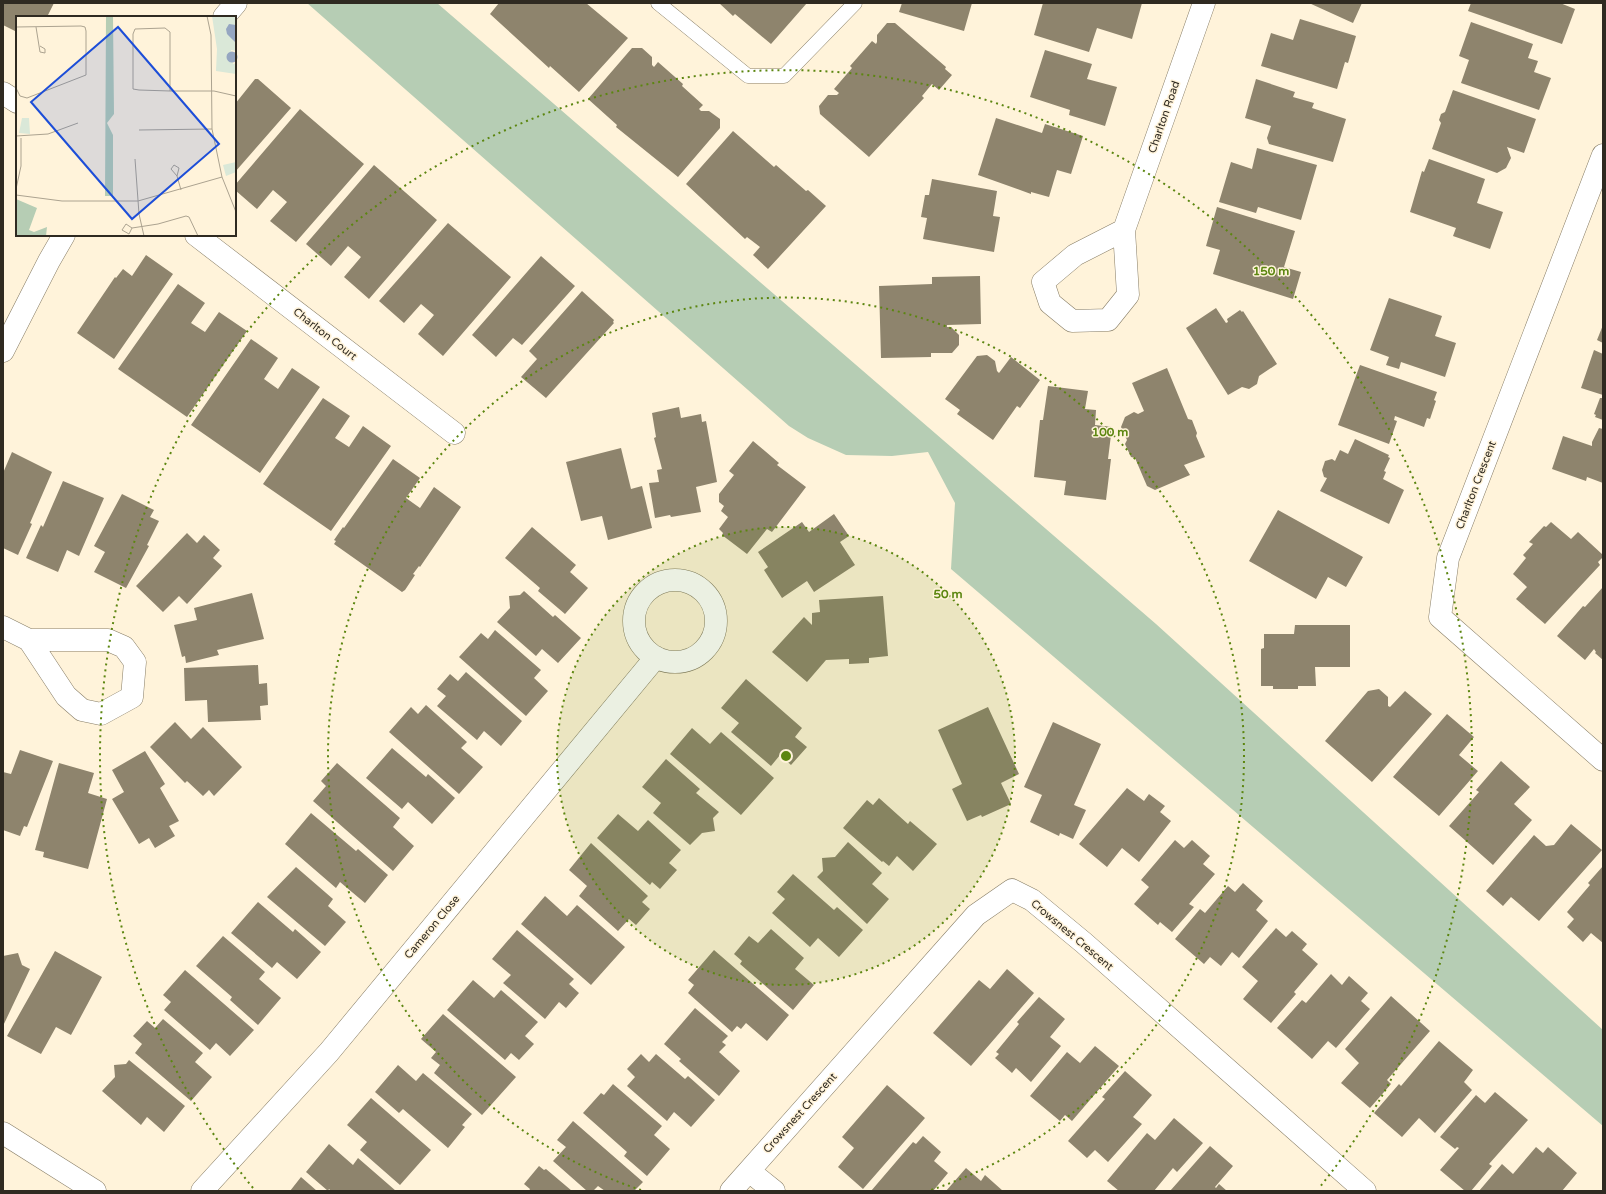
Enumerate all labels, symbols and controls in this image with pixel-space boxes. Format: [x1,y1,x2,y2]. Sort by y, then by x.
inset map [16,16,236,236]
street label: Charlton Road [1146,79,1182,155]
text: 150 m [1253,264,1289,278]
street label: Charlton Court [291,305,359,363]
text: 100 m [1092,425,1128,439]
street label: Charlton Crescent [1453,439,1499,531]
text: 50 m [933,587,963,601]
centre of rings [779,749,793,763]
street label: Cameron Close [402,893,462,961]
street label: Crowsnest Crescent [1028,897,1116,973]
street label: Crowsnest Crescent [761,1070,839,1156]

